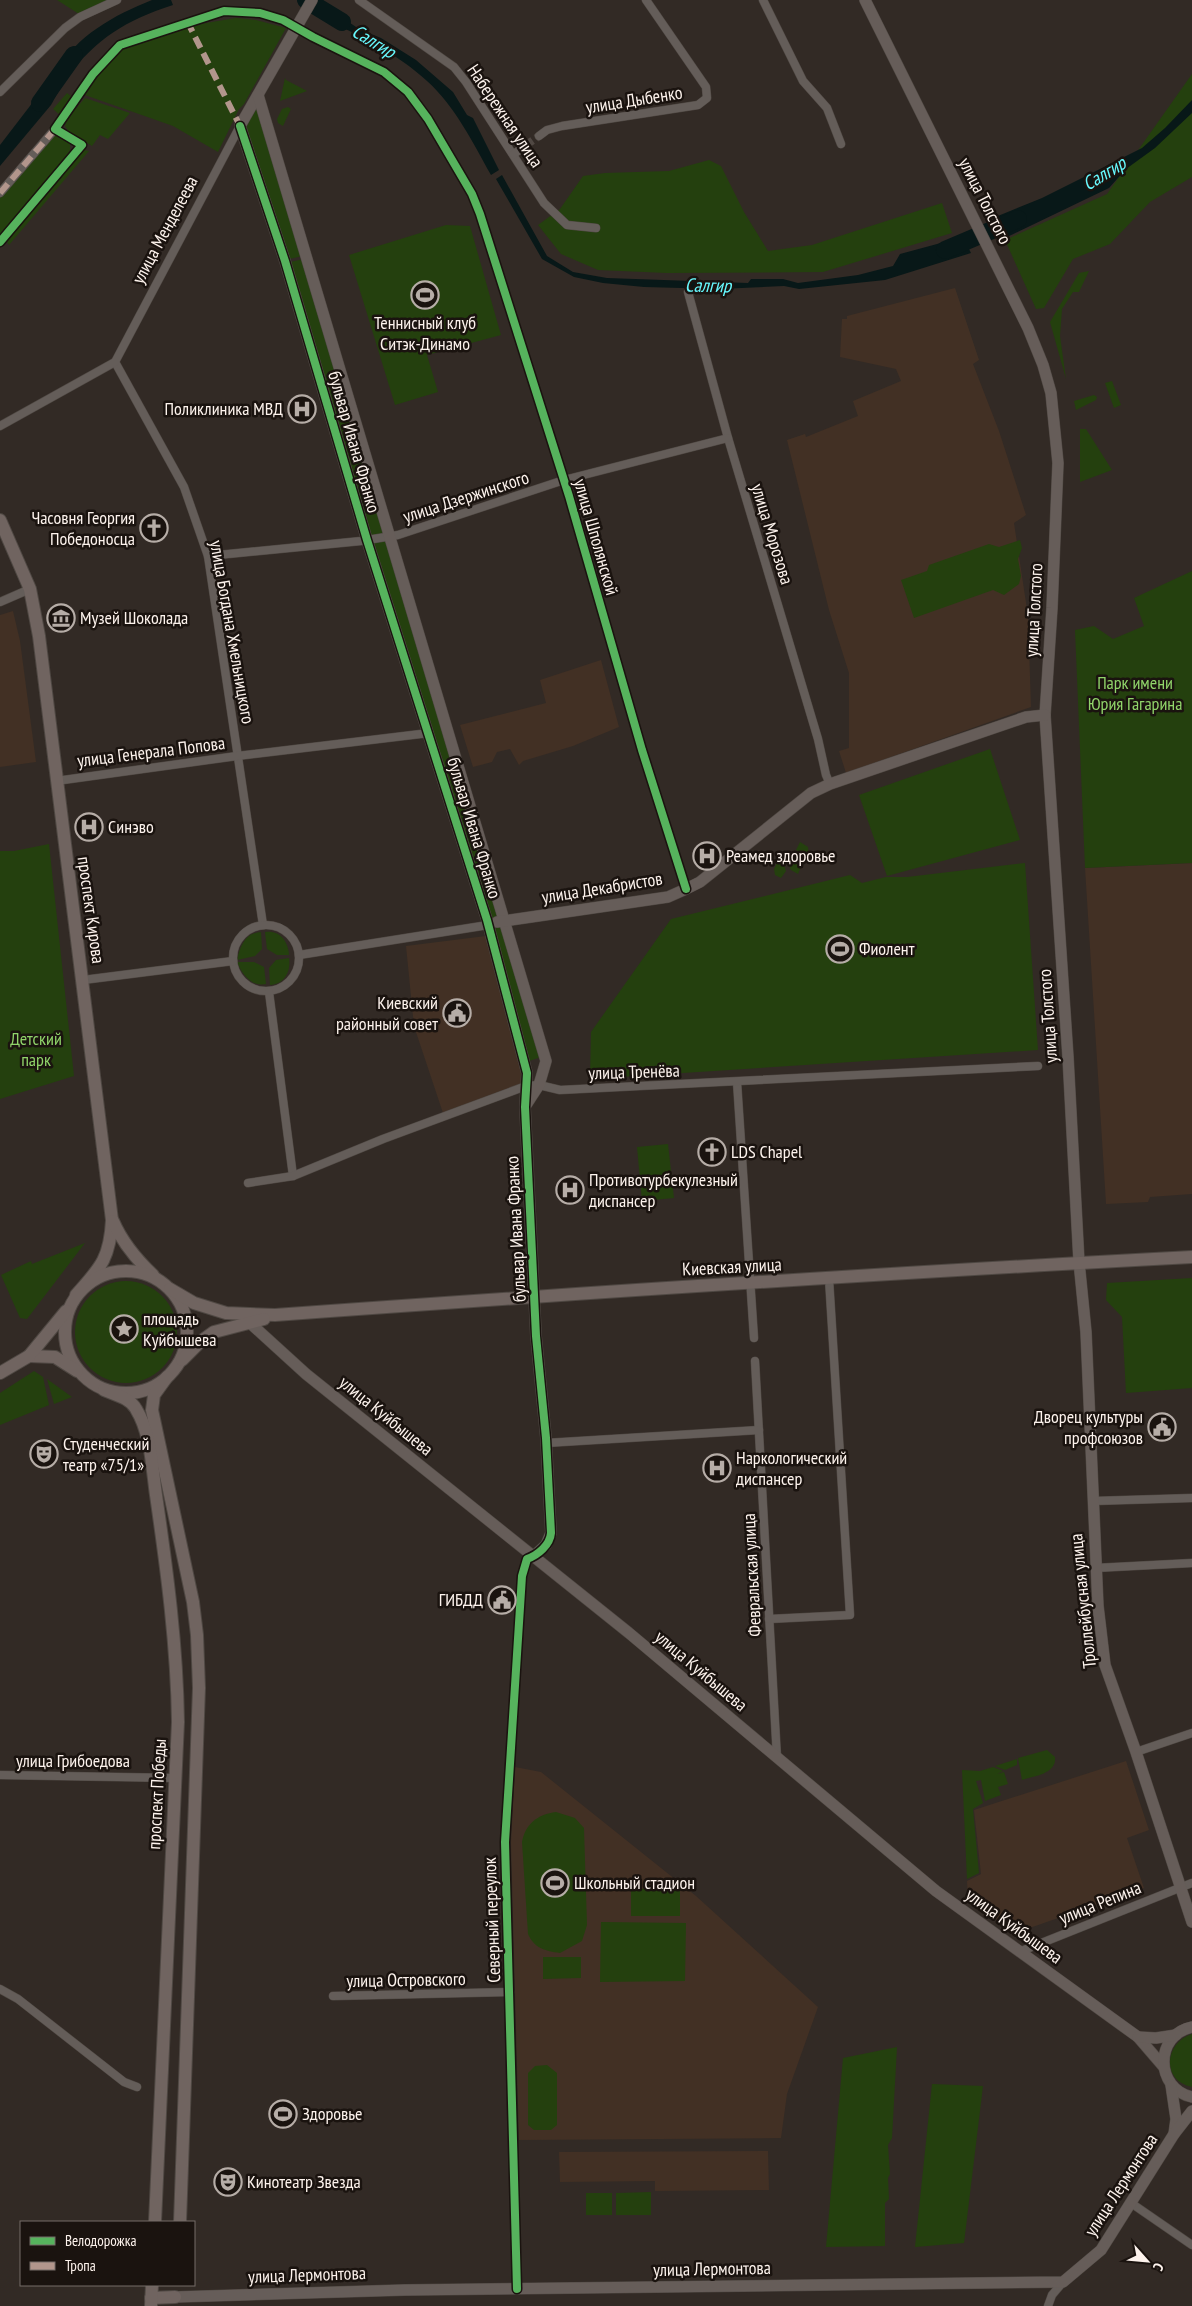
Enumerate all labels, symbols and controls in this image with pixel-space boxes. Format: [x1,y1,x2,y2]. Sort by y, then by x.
water label: Салгир [348,19,401,64]
street label: Набережная улица [462,60,548,172]
street label: улица Дыбенко [584,80,684,118]
water label: Салгир [1078,150,1131,195]
street label: улица Толстого [954,154,1017,248]
street label: улица Менделеева [126,172,203,288]
water label: Салгир [685,273,733,297]
sports icon: Теннисный клуб Ситэк-Динамо [410,280,440,310]
place label: Теннисный клуб Ситэк-Динамо [374,311,476,355]
street label: бульвар Ивана Франко [323,368,386,516]
hospital icon: Поликлиника МВД [287,394,317,424]
place label: Поликлиника МВД [165,397,283,420]
street label: улица Дзержинского [400,465,532,528]
street label: улица Шполянской [569,476,624,598]
street label: улица Морозова [746,481,799,587]
place label: Часовня Георгия Победоносца [31,506,135,550]
church icon: Часовня Георгия Победоносца [139,513,169,543]
street label: улица Богдана Хмельницкого [205,538,260,726]
street label: улица Толстого [1020,562,1047,658]
museum icon: Музей Шоколада [46,603,76,633]
place label: Музей Шоколада [80,606,188,629]
park label: Парк имени Юрия Гагарина [1088,671,1182,715]
street label: улица Генерала Попова [76,731,226,772]
street label: бульвар Ивана Франко [442,755,507,901]
hospital icon: Синэво [74,812,104,842]
place label: Синэво [108,815,154,838]
hospital icon: Реамед здоровье [692,841,722,871]
place label: Реамед здоровье [726,844,835,867]
street label: проспект Кирова [73,855,110,965]
street label: улица Декабристов [540,867,664,908]
sports icon: Фиолент [825,934,855,964]
place label: Фиолент [859,937,915,960]
street label: улица Толстого [1033,968,1062,1064]
place label: Киевский районный совет [336,991,438,1035]
public building icon: Киевский районный совет [442,998,472,1028]
park label: Детский парк [10,1027,62,1071]
street label: улица Тренёва [588,1058,680,1085]
church icon: LDS Chapel [697,1137,727,1167]
place label: LDS Chapel [731,1140,803,1163]
street label: бульвар Ивана Франко [500,1155,531,1303]
place label: Противотурбекулезный диспансер [589,1168,738,1212]
hospital icon: Противотурбекулезный диспансер [555,1175,585,1205]
street label: Киевская улица [682,1252,782,1281]
place label: площадь Куйбышева [143,1307,216,1351]
place icon: площадь Куйбышева [109,1314,139,1344]
street label: улица Куйбышева [335,1371,438,1460]
place label: Дворец культуры профсоюзов [1034,1405,1143,1449]
public building icon: Дворец культуры профсоюзов [1147,1412,1177,1442]
place label: Студенческий театр «75/1» [63,1432,149,1476]
theatre icon: Студенческий театр «75/1» [29,1439,59,1469]
place label: Наркологический диспансер [736,1446,847,1490]
hospital icon: Наркологический диспансер [702,1453,732,1483]
street label: Февральская улица [737,1513,766,1637]
street label: Троллейбусная улица [1064,1533,1101,1670]
public building icon: ГИБДД [487,1585,517,1615]
place label: ГИБДД [439,1588,483,1611]
street label: улица Куйбышева [650,1625,752,1716]
street label: проспект Победы [142,1738,171,1850]
street label: улица Грибоедова [16,1749,130,1772]
street label: Северный переулок [478,1857,505,1983]
sports icon: Школьный стадион [540,1868,570,1898]
place label: Школьный стадион [574,1871,695,1894]
street label: улица Репина [1055,1876,1144,1929]
street label: улица Куйбышева [961,1883,1067,1968]
street label: улица Островского [346,1967,466,1992]
sports icon: Здоровье [268,2099,298,2129]
place label: Здоровье [302,2102,362,2125]
street label: улица Лермонтова [1079,2129,1162,2240]
theatre icon: Кинотеатр Звезда [213,2167,243,2197]
place label: Кинотеатр Звезда [247,2170,361,2193]
legend [20,2221,195,2286]
text: Велодорожка [65,2231,136,2250]
north arrow [1122,2236,1172,2286]
text: Тропа [65,2256,96,2275]
street label: улица Лермонтова [653,2256,771,2281]
text: С [1149,2260,1168,2274]
street label: улица Лермонтова [248,2261,366,2288]

